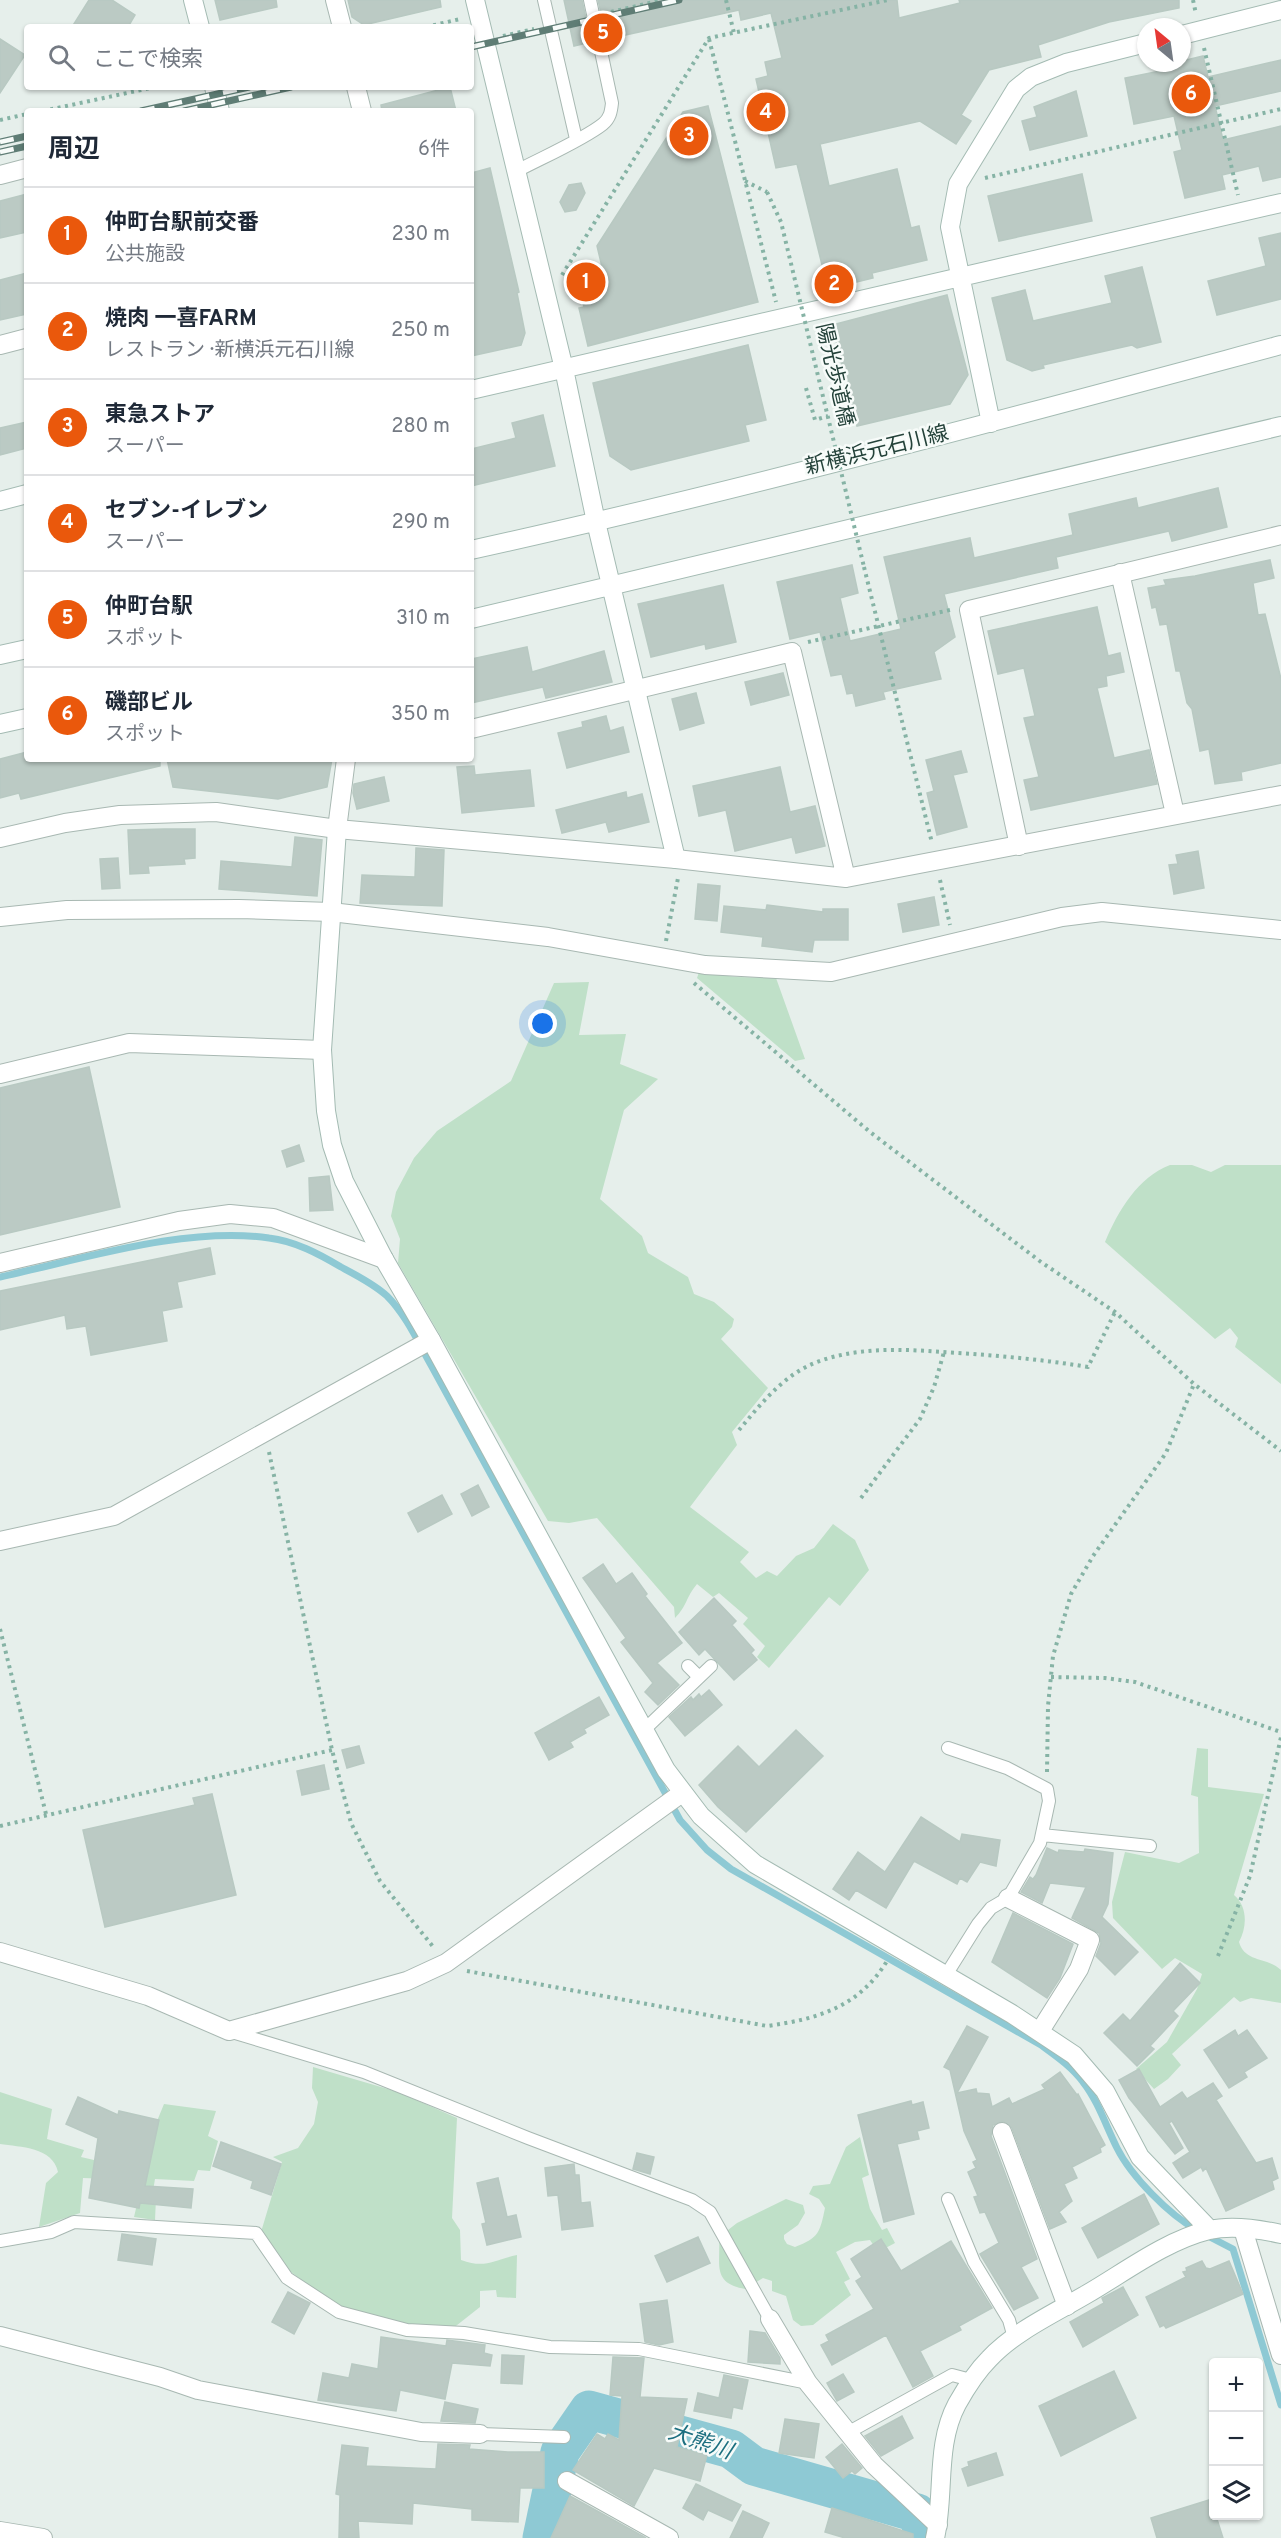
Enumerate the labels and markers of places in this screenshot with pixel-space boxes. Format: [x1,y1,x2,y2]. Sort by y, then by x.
pin: 5 [584,10,622,56]
pin: 6 [1172,72,1210,116]
pin: 4 [746,90,786,134]
pin: 3 [670,114,708,158]
pin: 1 [566,260,606,304]
pin: 2 [814,262,854,306]

